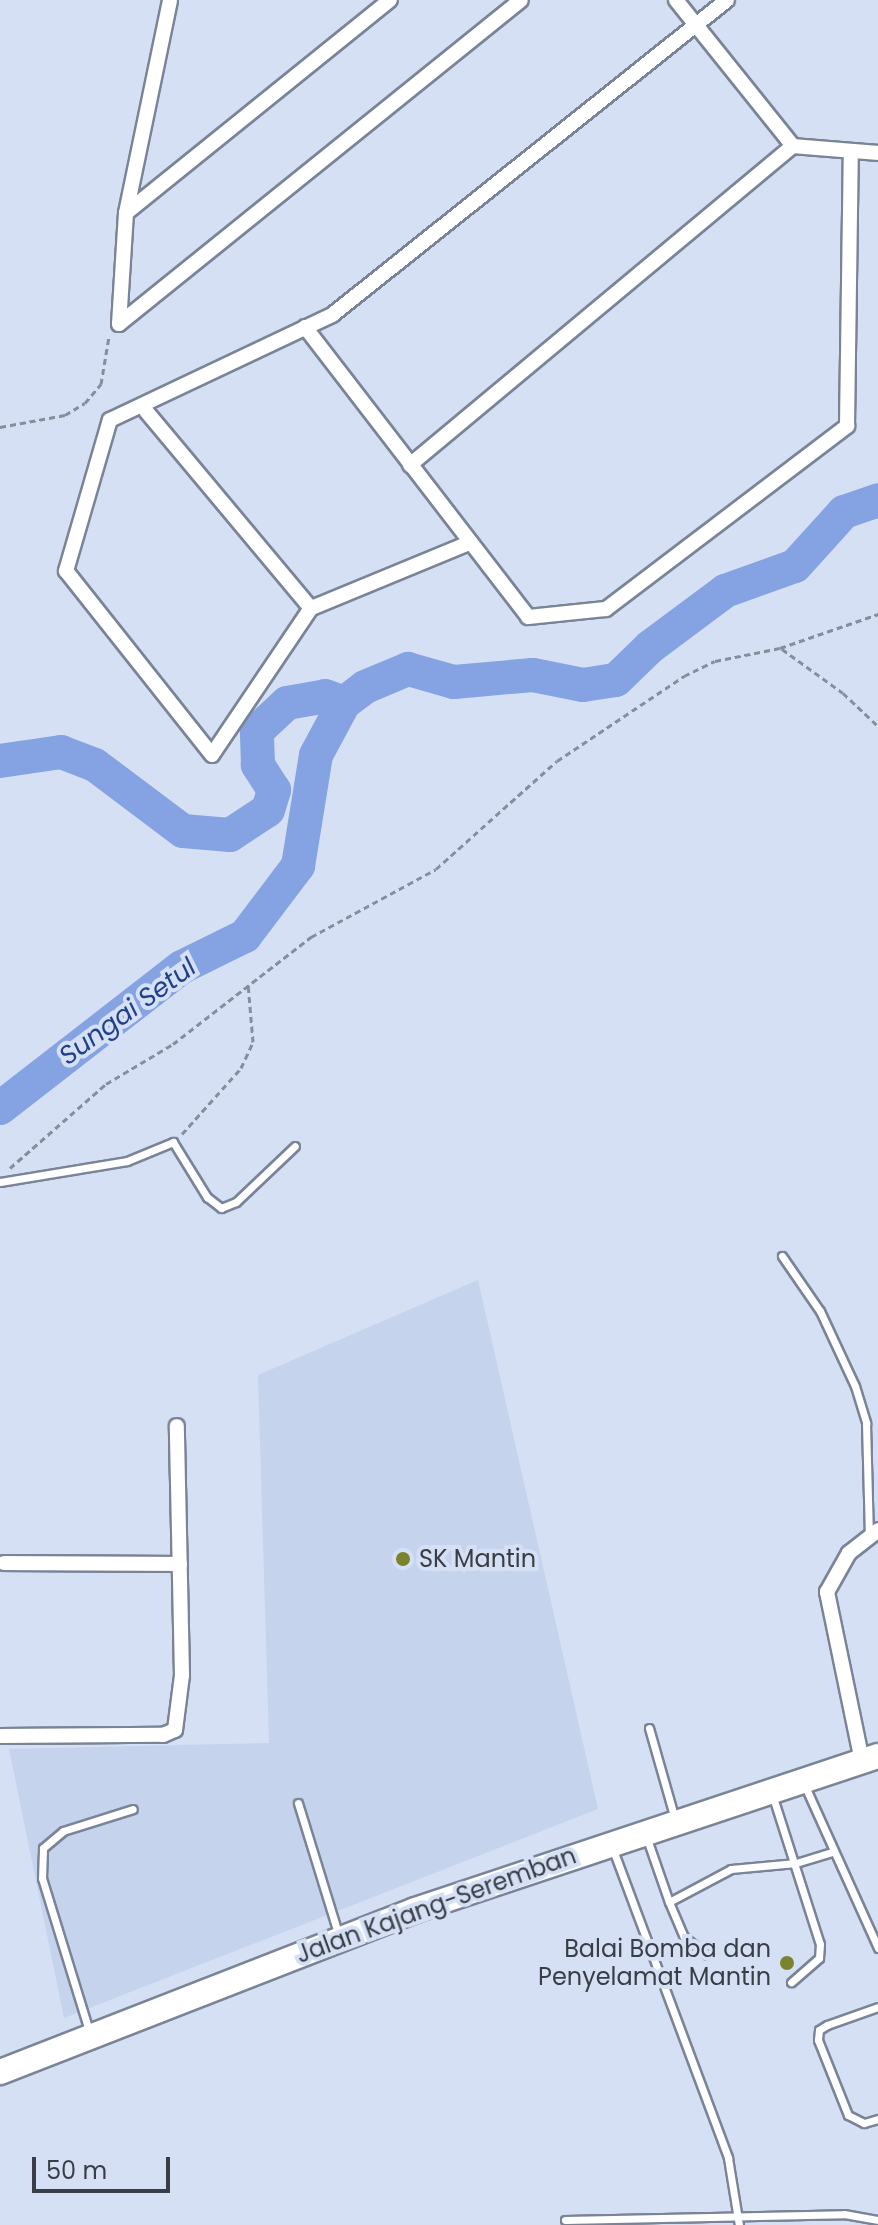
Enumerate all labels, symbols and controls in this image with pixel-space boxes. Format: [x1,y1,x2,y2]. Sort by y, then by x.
water label: Sungai Setul [54,952,202,1072]
place label: SK Mantin [419,1545,536,1573]
marker: SK Mantin [394,1550,412,1568]
street label: Jalan Kajang-Seremban [292,1841,580,1969]
place label: Balai Bomba dan Penyelamat Mantin [538,1935,771,1991]
marker: Balai Bomba dan Penyelamat Mantin [778,1954,796,1972]
scale bar [36,2141,174,2191]
text: 50 m [46,2154,107,2187]

